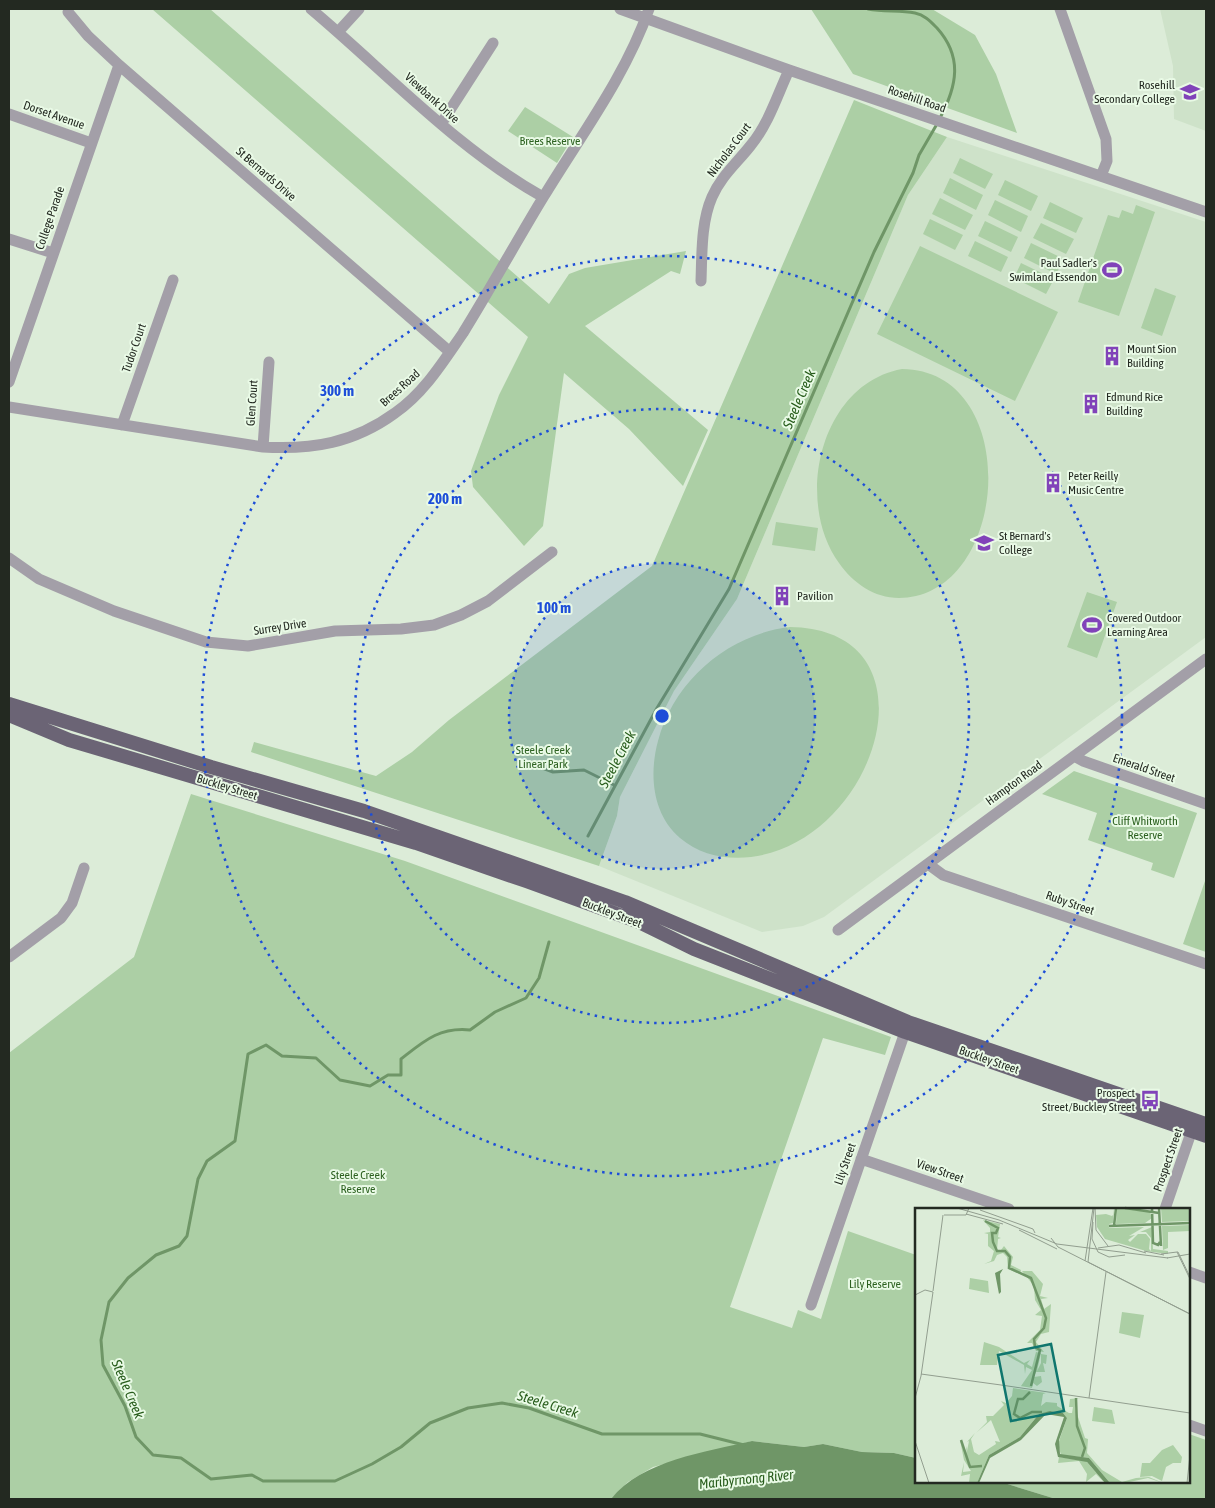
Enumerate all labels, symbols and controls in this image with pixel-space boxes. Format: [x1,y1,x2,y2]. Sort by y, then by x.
street label: Viewbank Drive [402,70,462,126]
place label: Rosehill Secondary College [1094,78,1176,106]
school or university icon: Rosehill Secondary College [1179,81,1201,103]
street label: Rosehill Road [886,82,948,116]
street label: Dorset Avenue [22,98,86,132]
street label: Nicholas Court [704,120,754,180]
park label: Brees Reserve [520,134,580,148]
street label: St Bernards Drive [233,144,299,204]
street label: College Parade [33,185,67,251]
place label: Paul Sadler's Swimland Essendon [1010,256,1097,284]
sports icon: Paul Sadler's Swimland Essendon [1101,259,1123,281]
street label: Tudor Court [119,321,149,374]
place label: Mount Sion Building [1127,342,1177,370]
building icon: Mount Sion Building [1101,345,1123,367]
street label: Brees Road [377,366,423,410]
water label: Steele Creek [779,366,819,432]
street label: Glen Court [243,379,261,426]
text: 300 m [320,382,354,399]
place label: Edmund Rice Building [1106,390,1163,418]
building icon: Edmund Rice Building [1080,393,1102,415]
place label: Peter Reilly Music Centre [1068,469,1124,497]
building icon: Peter Reilly Music Centre [1042,472,1064,494]
text: 200 m [428,490,462,507]
place label: St Bernard's College [999,529,1051,557]
school or university icon: St Bernard's College [973,532,995,554]
building icon: Pavilion [771,585,793,607]
place label: Pavilion [797,589,833,603]
text: 100 m [537,599,571,616]
place label: Covered Outdoor Learning Area [1107,611,1182,639]
sports icon: Covered Outdoor Learning Area [1081,614,1103,636]
street label: Surrey Drive [253,616,307,638]
centre of rings [653,707,671,725]
water label: Steele Creek [595,727,639,791]
park label: Steele Creek Linear Park [516,743,571,771]
street label: Emerald Street [1111,751,1177,785]
street label: Hampton Road [983,758,1045,808]
street label: Buckley Street [195,771,259,803]
park label: Cliff Whitworth Reserve [1112,814,1178,842]
street label: Ruby Street [1044,888,1097,918]
street label: Buckley Street [580,895,644,931]
street label: Buckley Street [957,1043,1021,1077]
place label: Prospect Street/Buckley Street [1042,1086,1136,1114]
bus stop icon: Prospect Street/Buckley Street [1139,1089,1161,1111]
street label: Prospect Street [1151,1126,1186,1194]
street label: Lily Street [831,1141,859,1187]
street label: View Street [915,1156,966,1186]
park label: Steele Creek Reserve [331,1168,386,1196]
inset map [915,1208,1190,1483]
park label: Lily Reserve [849,1277,901,1291]
water label: Steele Creek [108,1356,148,1422]
water label: Steele Creek [515,1387,581,1421]
water label: Maribyrnong River [698,1466,795,1492]

